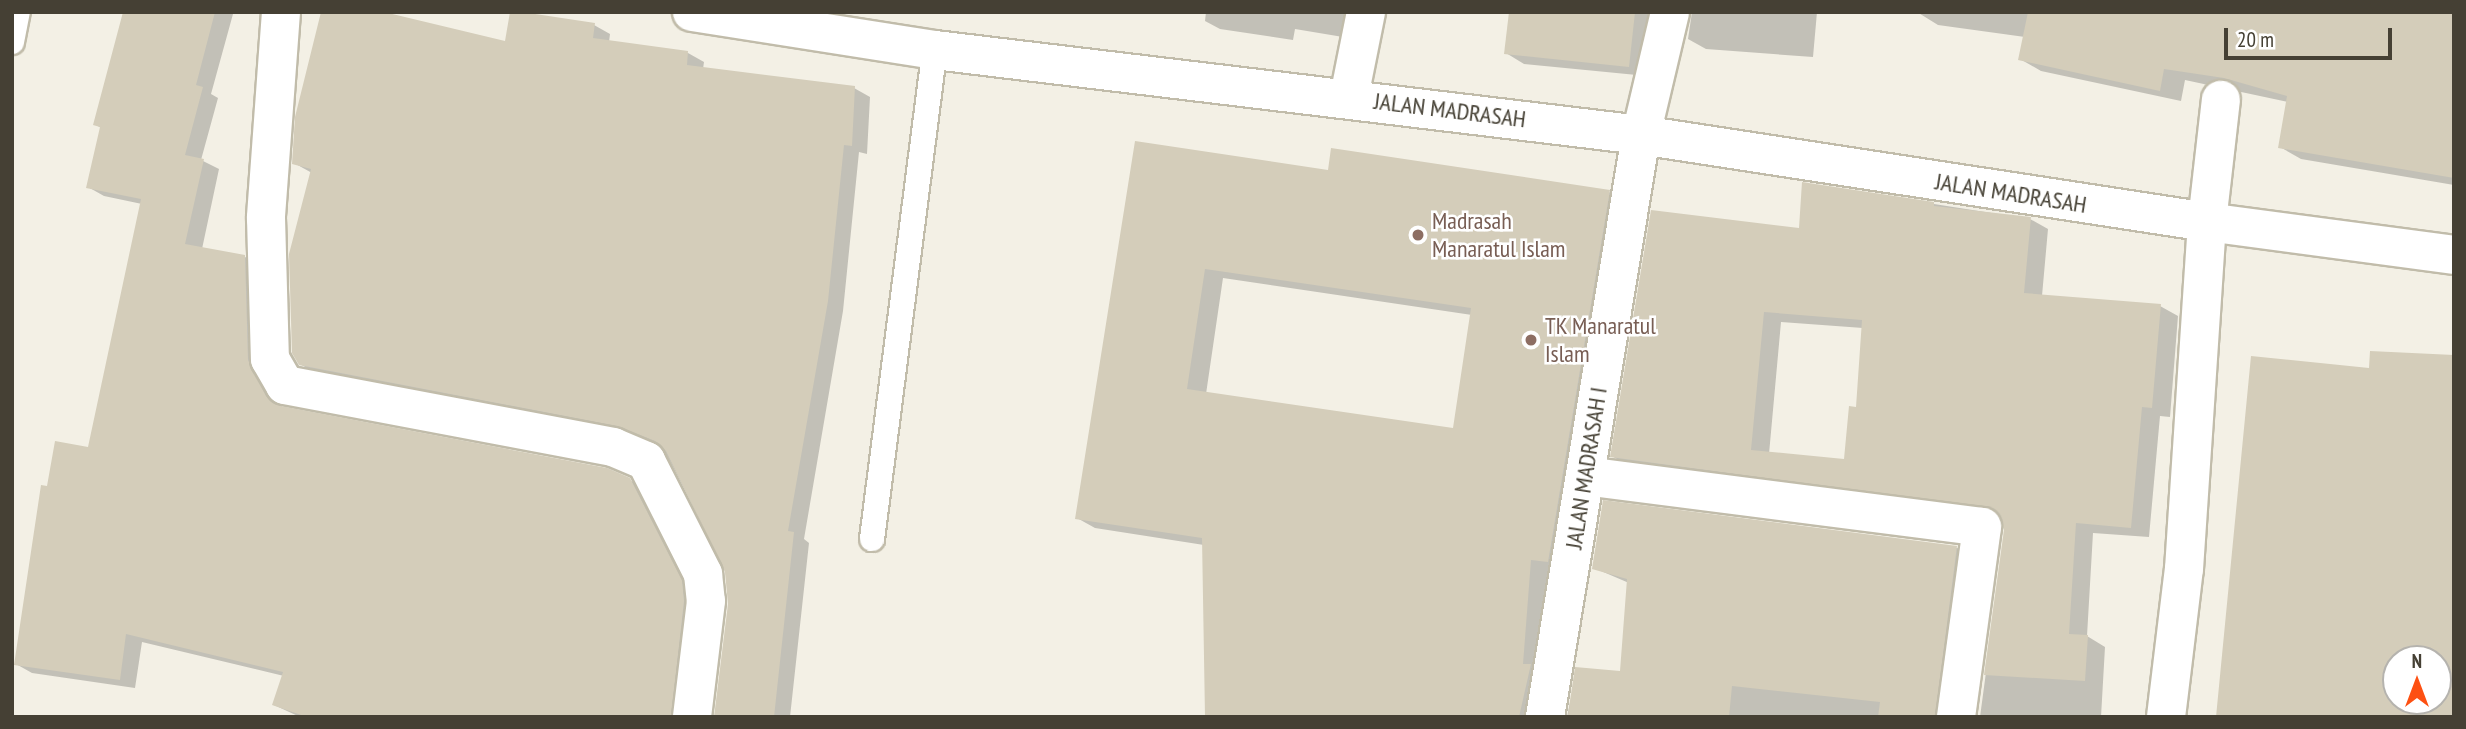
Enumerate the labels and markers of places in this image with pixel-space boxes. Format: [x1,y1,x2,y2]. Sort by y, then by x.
place label: Madrasah Manaratul Islam [1432,207,1565,263]
marker: Madrasah Manaratul Islam [1410,227,1426,243]
place label: TK Manaratul Islam [1545,312,1656,368]
marker: TK Manaratul Islam [1523,332,1539,348]

